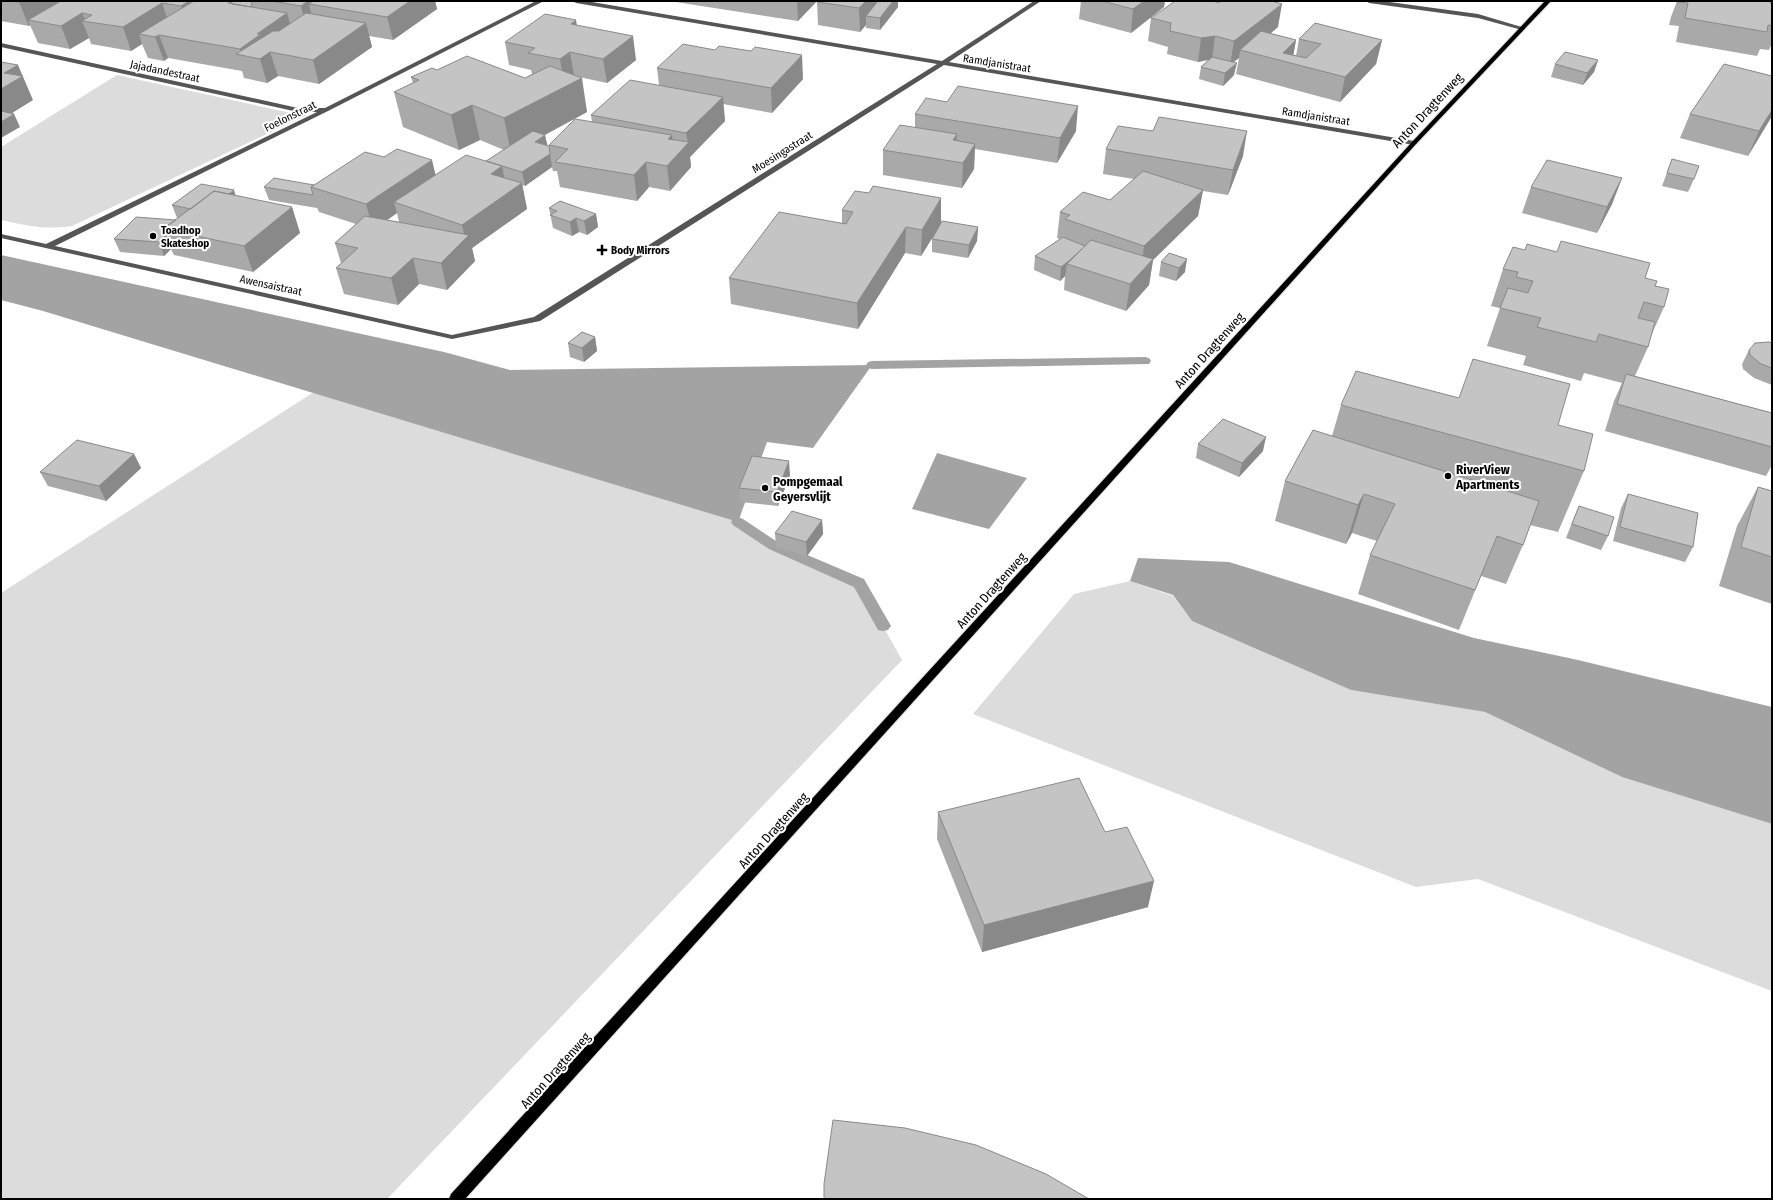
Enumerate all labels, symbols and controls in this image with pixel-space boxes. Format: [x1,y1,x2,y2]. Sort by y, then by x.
street label: Ramdjanistraat [962,52,1032,75]
street label: Jajadandestraat [129,58,201,85]
street label: Anton Dragtenweg [1389,69,1466,151]
street label: Foelonstraat [262,98,319,135]
street label: Ramdjanistraat [1281,105,1351,128]
street label: Moesingastraat [750,128,815,176]
place label: Toadhop Skateshop [161,224,209,250]
marker: Toadhop Skateshop [148,231,158,241]
marker: Body Mirrors [596,244,608,256]
place label: Body Mirrors [611,244,670,257]
street label: Awensaistraat [239,273,304,298]
street label: Anton Dragtenweg [1171,309,1248,391]
place label: RiverView Apartments [1455,462,1520,492]
marker: RiverView Apartments [1443,471,1453,481]
place label: Pompgemaal Geyersvlijt [773,474,843,504]
marker: Pompgemaal Geyersvlijt [760,483,770,493]
street label: Anton Dragtenweg [953,549,1030,631]
street label: Anton Dragtenweg [735,789,812,871]
street label: Anton Dragtenweg [517,1029,594,1111]

